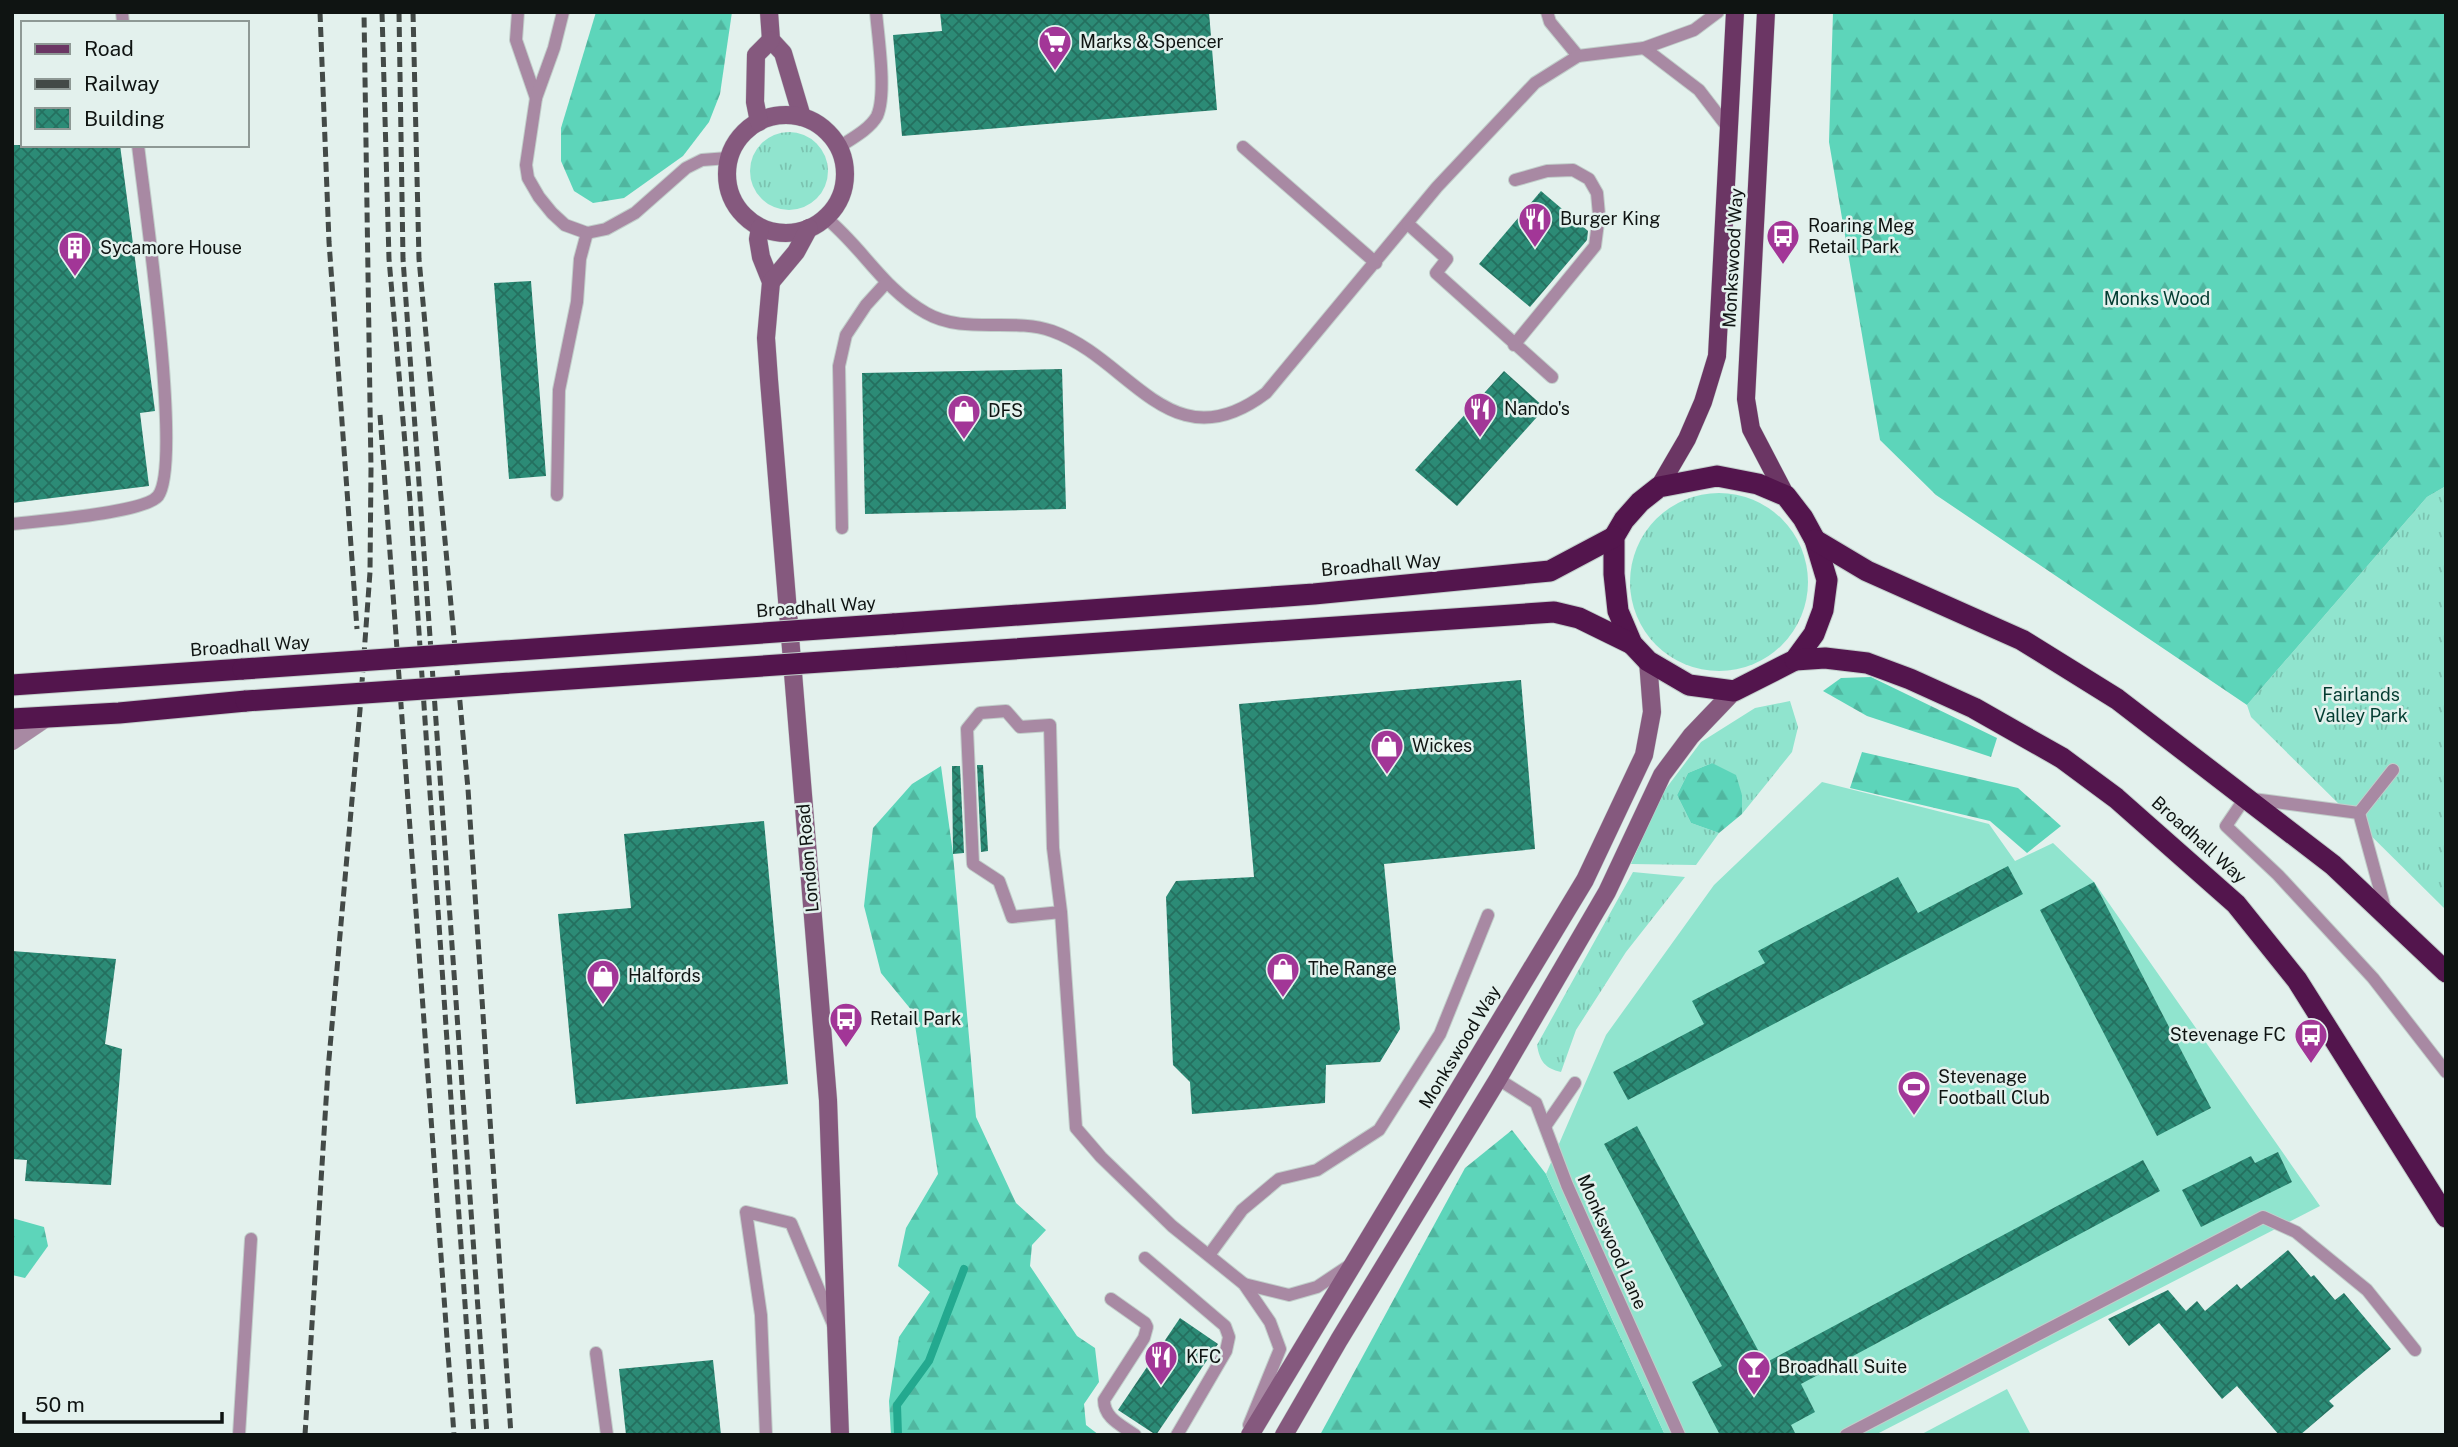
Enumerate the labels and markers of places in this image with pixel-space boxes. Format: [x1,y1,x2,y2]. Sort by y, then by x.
supermarket icon: Marks & Spencer [1036,23,1074,72]
place label: Marks & Spencer [1080,31,1224,52]
restaurant icon: Burger King [1516,200,1554,249]
place label: Burger King [1560,208,1660,229]
place label: Roaring Meg Retail Park [1808,215,1915,257]
bus stop icon: Roaring Meg Retail Park [1764,217,1802,266]
building icon: Sycamore House [56,229,94,278]
place label: Sycamore House [100,237,242,258]
restaurant icon: Nando's [1461,390,1499,439]
shop icon: DFS [945,392,983,441]
place label: Nando's [1504,398,1570,419]
place label: DFS [988,400,1023,421]
shop icon: Wickes [1368,727,1406,776]
place label: Wickes [1412,735,1472,756]
shop icon: The Range [1264,950,1302,999]
shop icon: Halfords [584,957,622,1006]
place label: The Range [1308,958,1397,979]
place label: Halfords [628,965,701,986]
bus stop icon: Retail Park [827,1000,865,1049]
place label: Retail Park [870,1008,961,1029]
bus stop icon: Stevenage FC [2292,1016,2330,1065]
place label: Stevenage FC [2170,1024,2286,1045]
place label: Stevenage Football Club [1938,1066,2050,1108]
sports icon: Stevenage Football Club [1895,1068,1933,1117]
restaurant icon: KFC [1142,1338,1180,1387]
place label: KFC [1186,1346,1221,1367]
bar icon: Broadhall Suite [1735,1348,1773,1397]
place label: Broadhall Suite [1778,1356,1907,1377]

